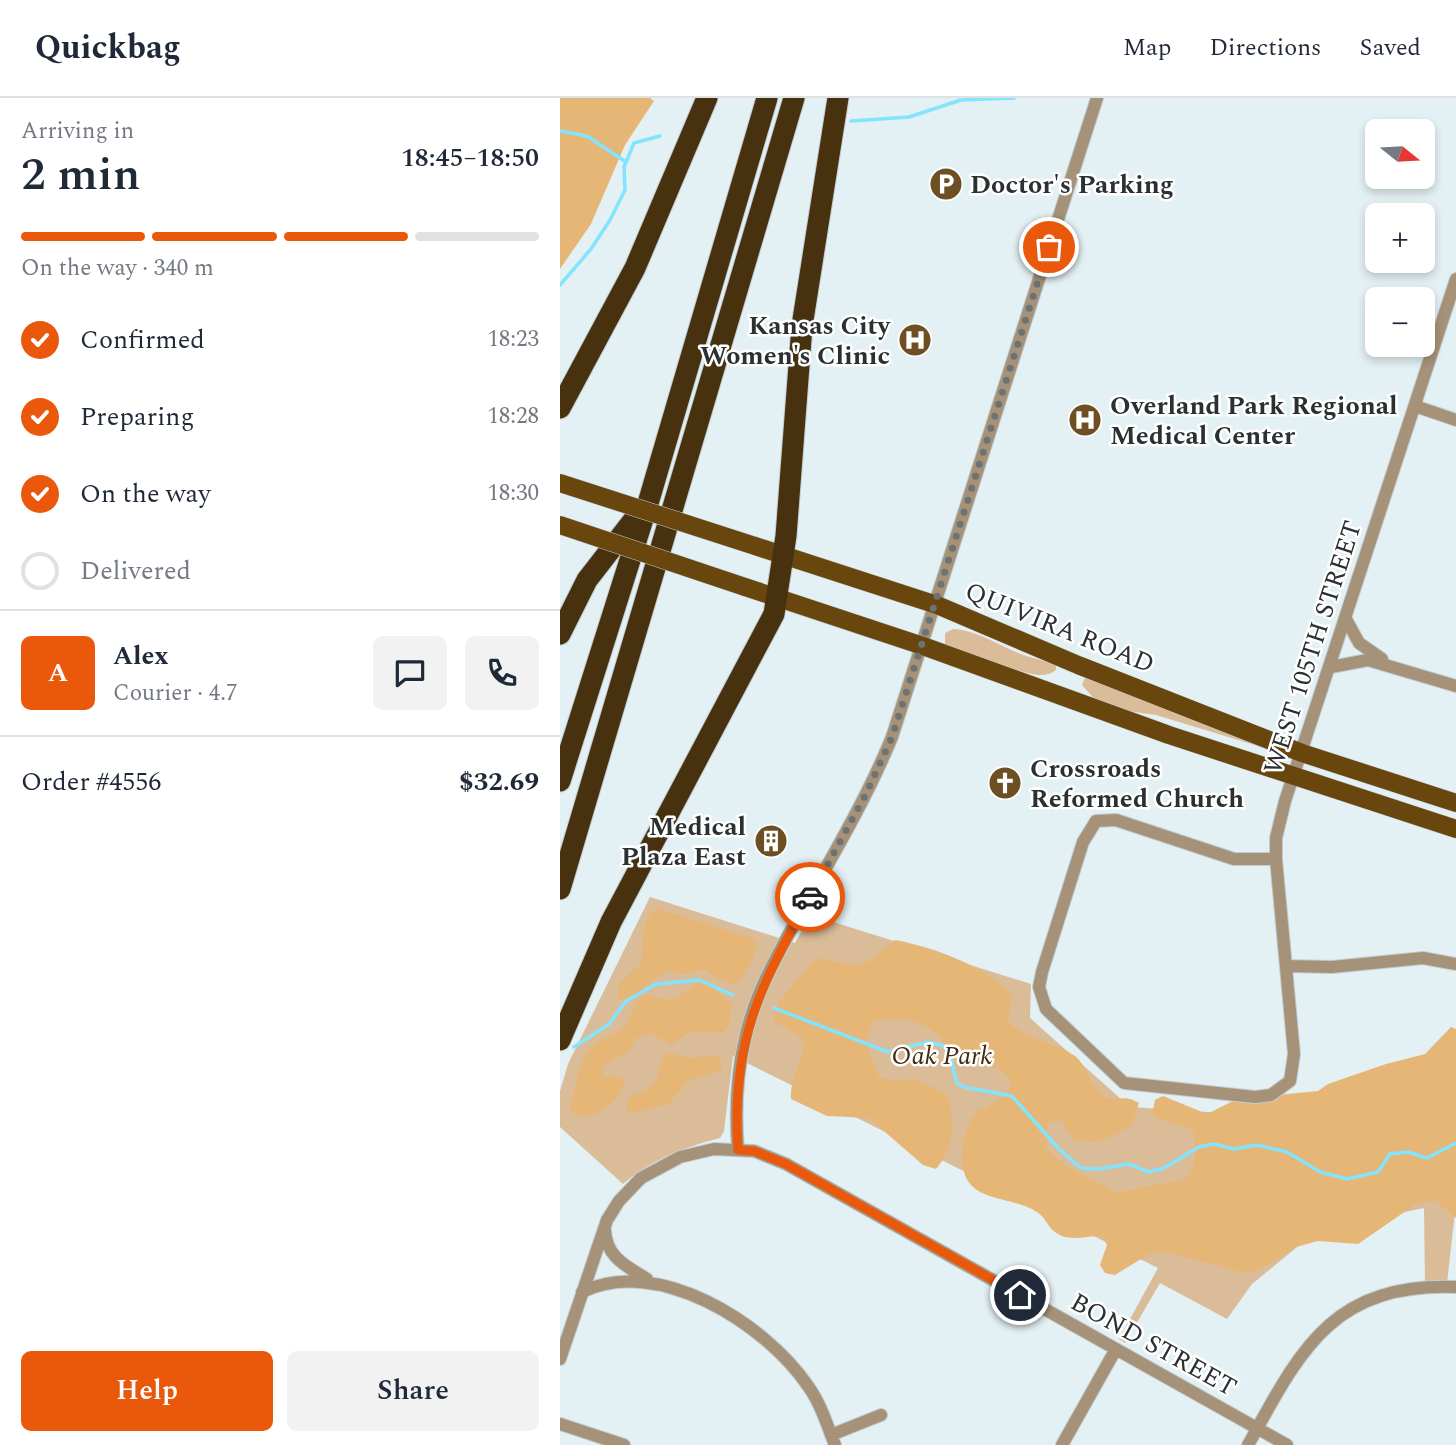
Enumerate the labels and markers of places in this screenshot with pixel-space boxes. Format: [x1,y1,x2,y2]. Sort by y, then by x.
parking icon: Doctor's Parking [927,165,965,203]
place label: Doctor's Parking [970,165,1174,205]
pin [1019,217,1079,277]
place label: Kansas City Women's Clinic [700,306,892,376]
hospital icon: Kansas City Women's Clinic [896,321,934,359]
place label: Overland Park Regional Medical Center [1110,386,1398,456]
hospital icon: Overland Park Regional Medical Center [1066,401,1104,439]
place label: Crossroads Reformed Church [1030,749,1244,819]
church icon: Crossroads Reformed Church [986,764,1024,802]
place label: Medical Plaza East [621,807,746,877]
building icon: Medical Plaza East [752,822,790,860]
pin [990,1265,1050,1325]

